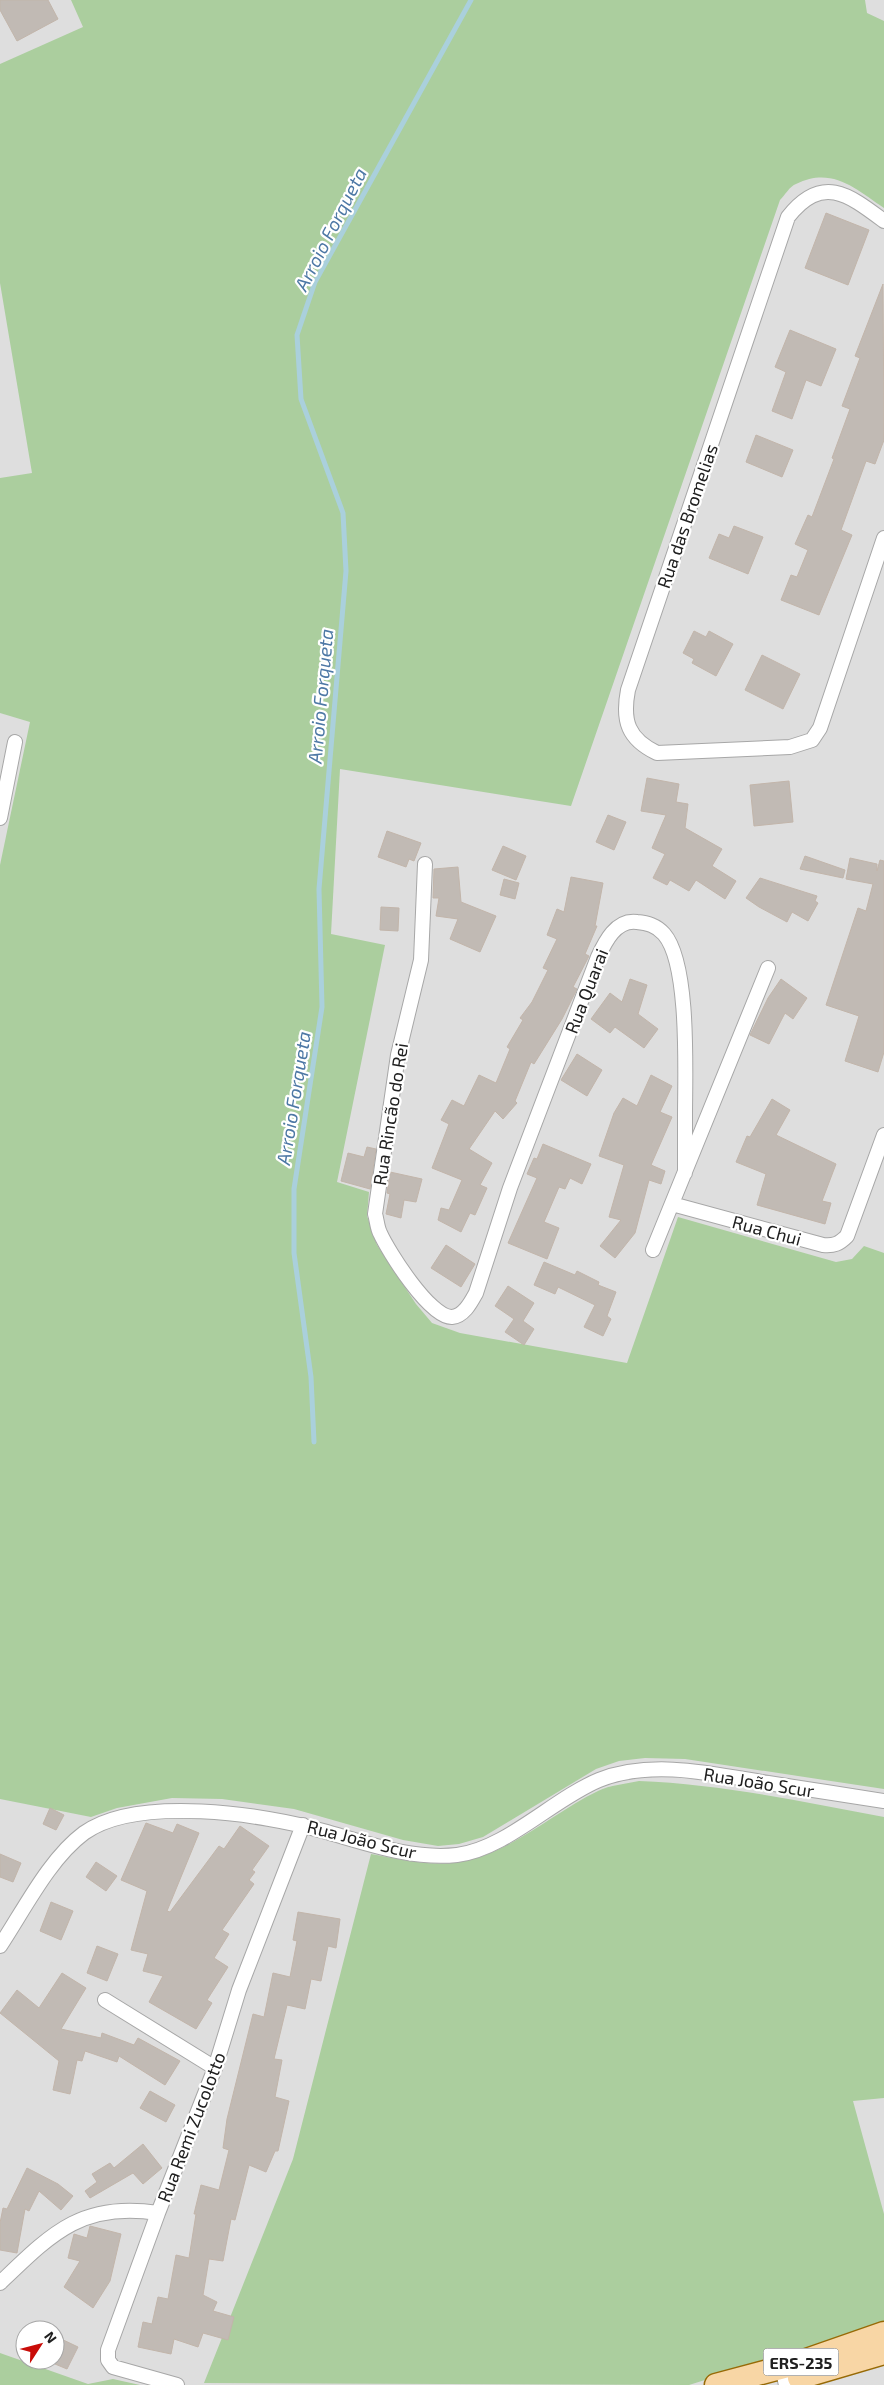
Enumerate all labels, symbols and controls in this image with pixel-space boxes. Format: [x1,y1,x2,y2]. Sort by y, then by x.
water label: Arroio Forqueta [289,164,371,295]
street label: Rua das Bromelias [652,441,722,591]
water label: Arroio Forqueta [303,628,337,765]
street label: Rua Quarai [560,945,612,1037]
water label: Arroio Forqueta [271,1030,315,1167]
street label: Rua Rincão do Rei [368,1041,412,1187]
street label: Rua Chui [730,1210,804,1250]
street label: Rua João Scur [702,1762,816,1802]
street label: Rua João Scur [305,1815,419,1863]
street label: Rua Remi Zucolotto [152,2049,230,2205]
north arrow [15,2320,65,2370]
text: N [41,2328,61,2346]
road number: ERS-235 [764,2348,838,2376]

